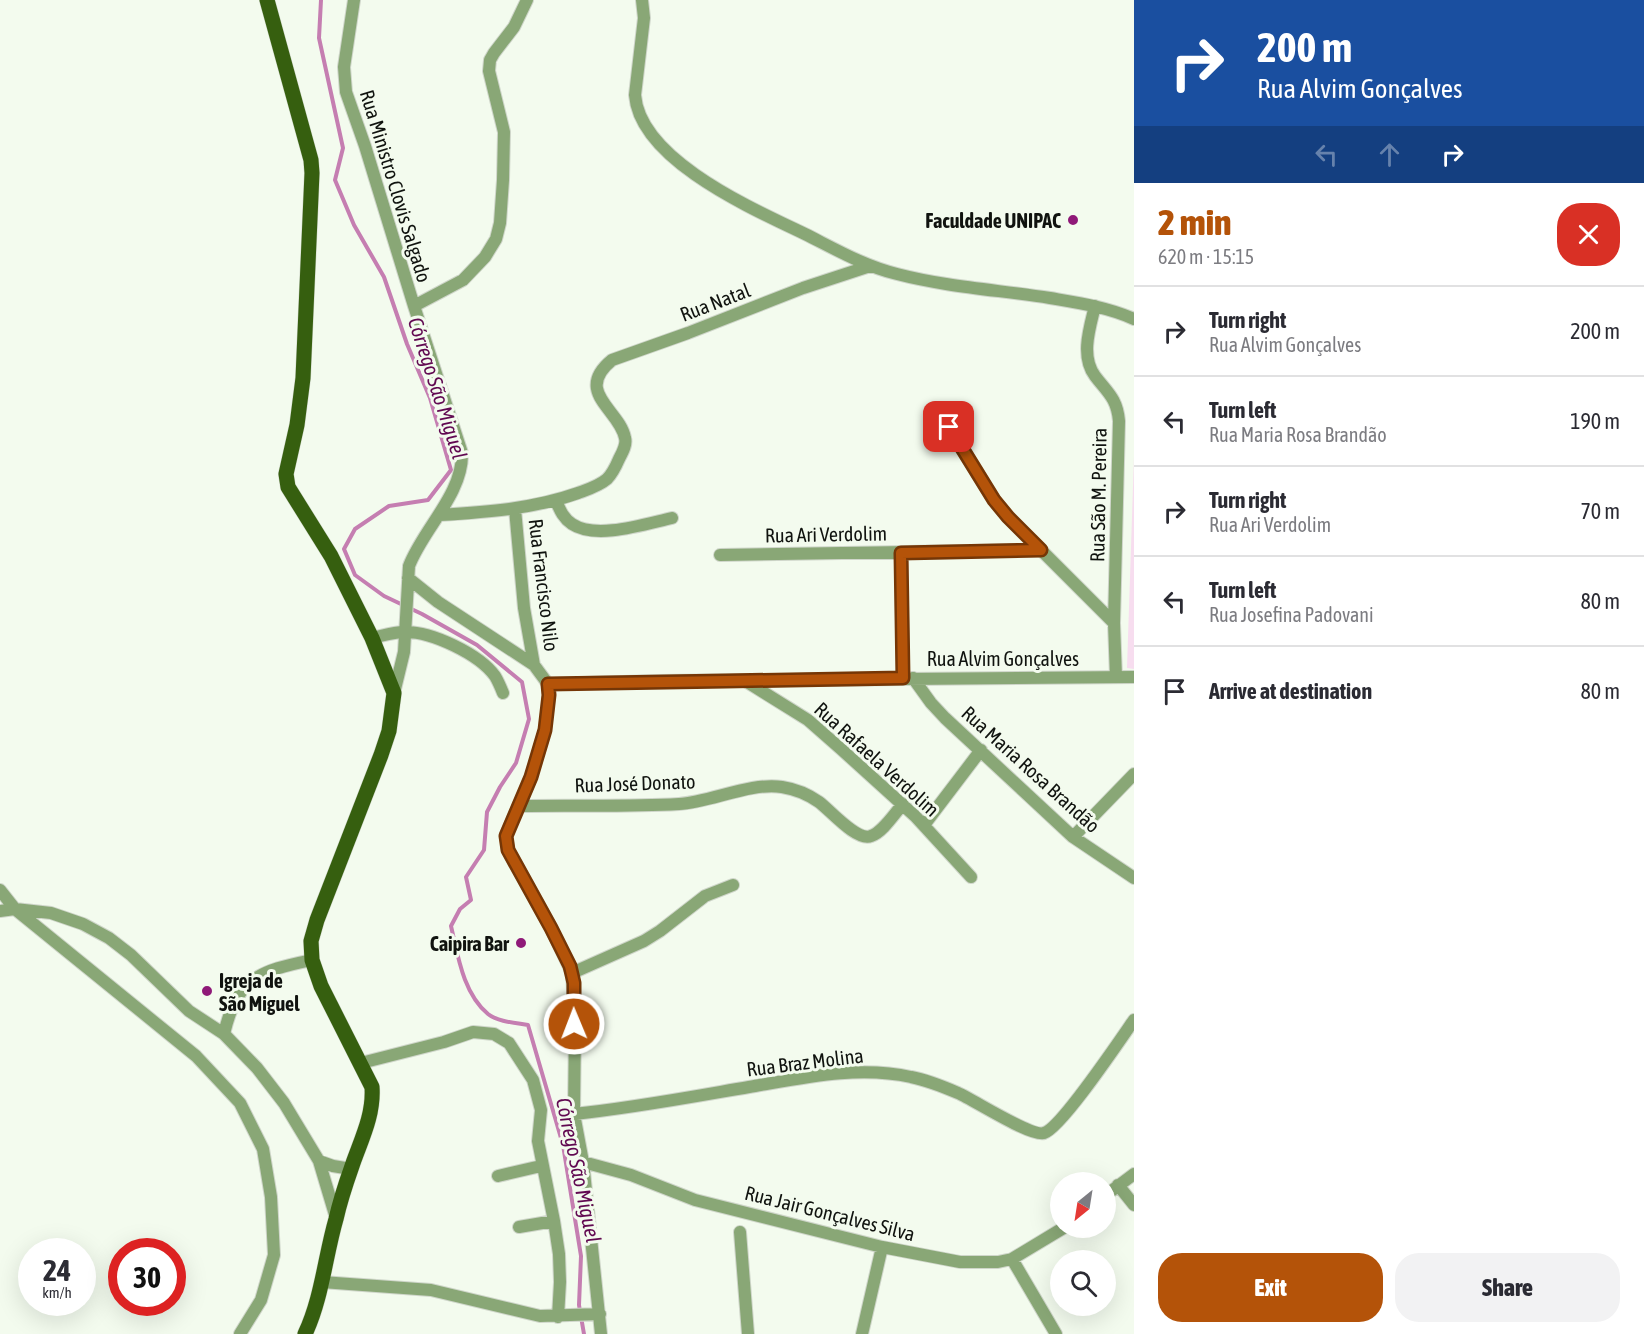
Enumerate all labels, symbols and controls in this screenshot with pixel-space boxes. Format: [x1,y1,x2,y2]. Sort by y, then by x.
text: 200 m [1257,23,1352,71]
icon: right [1158,24,1236,102]
text: Rua Alvim Gonçalves [1257,73,1463,104]
street label: Rua Ministro Clovis Salgado [356,87,436,285]
icon: left [1310,138,1343,171]
icon: ahead [1373,138,1406,171]
icon: right [1436,138,1469,171]
text: 2 min [1158,201,1232,243]
button: close [1557,203,1620,266]
place label: Faculdade UNIPAC [925,209,1061,232]
marker: Faculdade UNIPAC [1066,213,1080,227]
text: 620 m · 15:15 [1158,245,1254,268]
street label: Rua Natal [677,278,754,326]
text: Turn right [1209,307,1286,333]
water label: Córrego São Miguel [404,314,472,462]
icon: right [1158,315,1191,348]
text: 200 m [1570,318,1620,344]
text: Rua Alvim Gonçalves [1209,333,1361,356]
text: Turn left [1209,397,1276,423]
pin [923,401,974,452]
icon: left [1158,405,1191,438]
text: 190 m [1570,408,1620,434]
icon: arrive [932,410,965,443]
text: Rua Maria Rosa Brandão [1209,423,1387,446]
street label: Rua São M. Pereira [1085,428,1111,562]
text: Turn right [1209,487,1286,513]
icon: right [1158,495,1191,528]
text: 70 m [1580,498,1620,524]
text: Rua Ari Verdolim [1209,513,1331,536]
street label: Rua Francisco Nilo [524,517,564,653]
street label: Rua Ari Verdolim [765,521,887,547]
text: Turn left [1209,577,1276,603]
icon: left [1158,585,1191,618]
text: 80 m [1580,588,1620,614]
text: Rua Josefina Padovani [1209,603,1374,626]
street label: Rua Alvim Gonçalves [927,647,1079,670]
icon: arrive [1158,675,1191,708]
text: Arrive at destination [1209,678,1372,704]
text: 80 m [1580,678,1620,704]
street label: Rua Rafaela Verdolim [810,697,944,821]
street label: Rua Maria Rosa Brandão [957,701,1105,837]
street label: Rua José Donato [574,769,696,797]
place label: Caipira Bar [430,932,510,955]
marker: Caipira Bar [514,936,528,950]
place label: Igreja de São Miguel [219,969,300,1015]
marker: Igreja de São Miguel [200,984,214,998]
position arrow [542,992,606,1056]
street label: Rua Braz Molina [745,1043,865,1081]
water label: Córrego São Miguel [552,1095,606,1245]
north arrow [1050,1172,1116,1238]
map controls [1050,1172,1116,1316]
street label: Rua Jair Gonçalves Silva [743,1181,917,1245]
speed limit sign: 30 [108,1238,186,1316]
button: search [1050,1250,1116,1316]
text: 24 [43,1253,71,1287]
button: Exit [1158,1253,1383,1322]
button: Share [1395,1253,1620,1322]
text: km/h [42,1284,72,1301]

